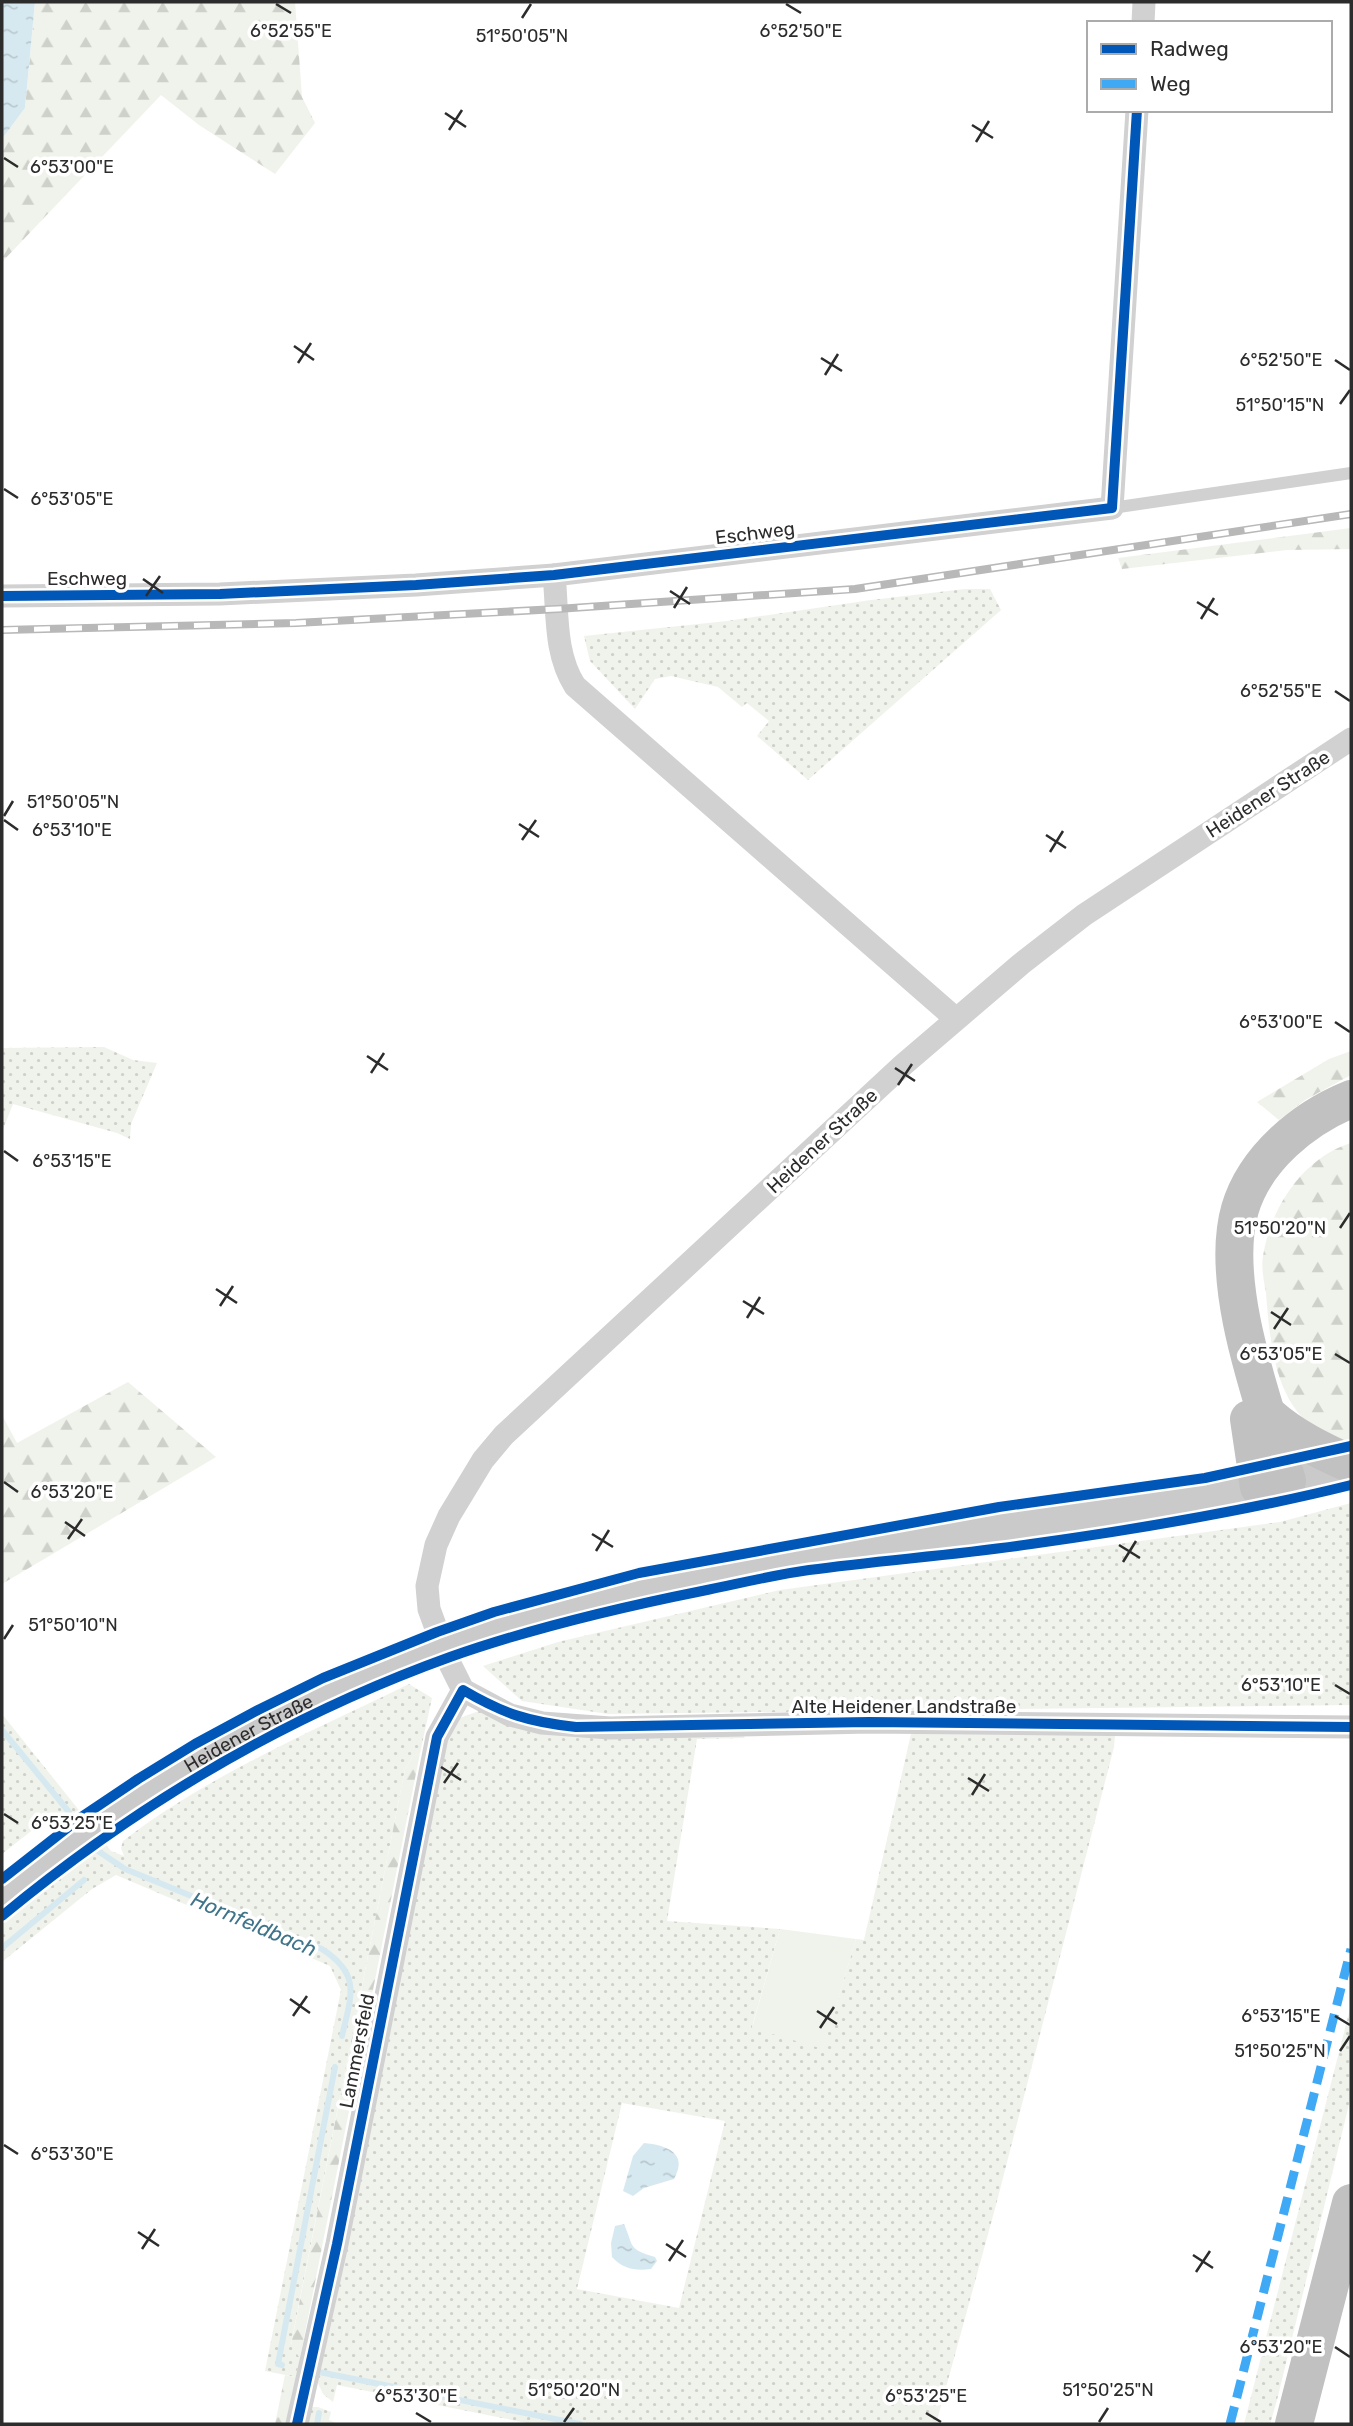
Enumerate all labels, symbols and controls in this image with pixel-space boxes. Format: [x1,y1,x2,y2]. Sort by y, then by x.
text: 6°52'55"E [250,20,332,42]
text: 6°52'50"E [760,20,842,42]
legend [1087,21,1332,112]
text: 51°50'05"N [476,25,568,47]
text: Radweg [1150,36,1229,61]
text: Weg [1150,71,1191,96]
text: 6°53'00"E [30,156,114,178]
text: 6°52'50"E [1240,349,1322,371]
text: 51°50'15"N [1236,394,1324,416]
text: 6°53'05"E [30,488,114,510]
street label: Eschweg [714,517,796,549]
street label: Eschweg [47,567,127,590]
text: 6°52'55"E [1240,680,1322,702]
street label: Heidener Straße [1202,745,1334,843]
text: 51°50'05"N [27,791,119,813]
text: 6°53'10"E [32,819,112,841]
text: 6°53'00"E [1239,1011,1323,1033]
street label: Heidener Straße [762,1084,882,1198]
text: 6°53'15"E [32,1150,112,1172]
text: 51°50'20"N [1234,1217,1326,1239]
text: 6°53'05"E [1239,1343,1323,1365]
text: 6°53'20"E [31,1481,113,1503]
text: 51°50'10"N [28,1614,118,1636]
text: 6°53'10"E [1241,1674,1321,1696]
street label: Heidener Straße [180,1689,316,1777]
street label: Alte Heidener Landstraße [792,1695,1016,1718]
text: 6°53'25"E [31,1812,113,1834]
water label: Hornfeldbach [187,1886,321,1962]
street label: Lammersfeld [335,1992,379,2110]
text: 6°53'15"E [1241,2005,1321,2027]
text: 51°50'25"N [1234,2040,1326,2062]
text: 6°53'30"E [30,2143,114,2165]
text: 6°53'20"E [1240,2336,1322,2358]
text: 51°50'20"N [528,2379,620,2401]
text: 51°50'25"N [1062,2379,1154,2401]
text: 6°53'30"E [374,2385,458,2407]
text: 6°53'25"E [885,2385,967,2407]

